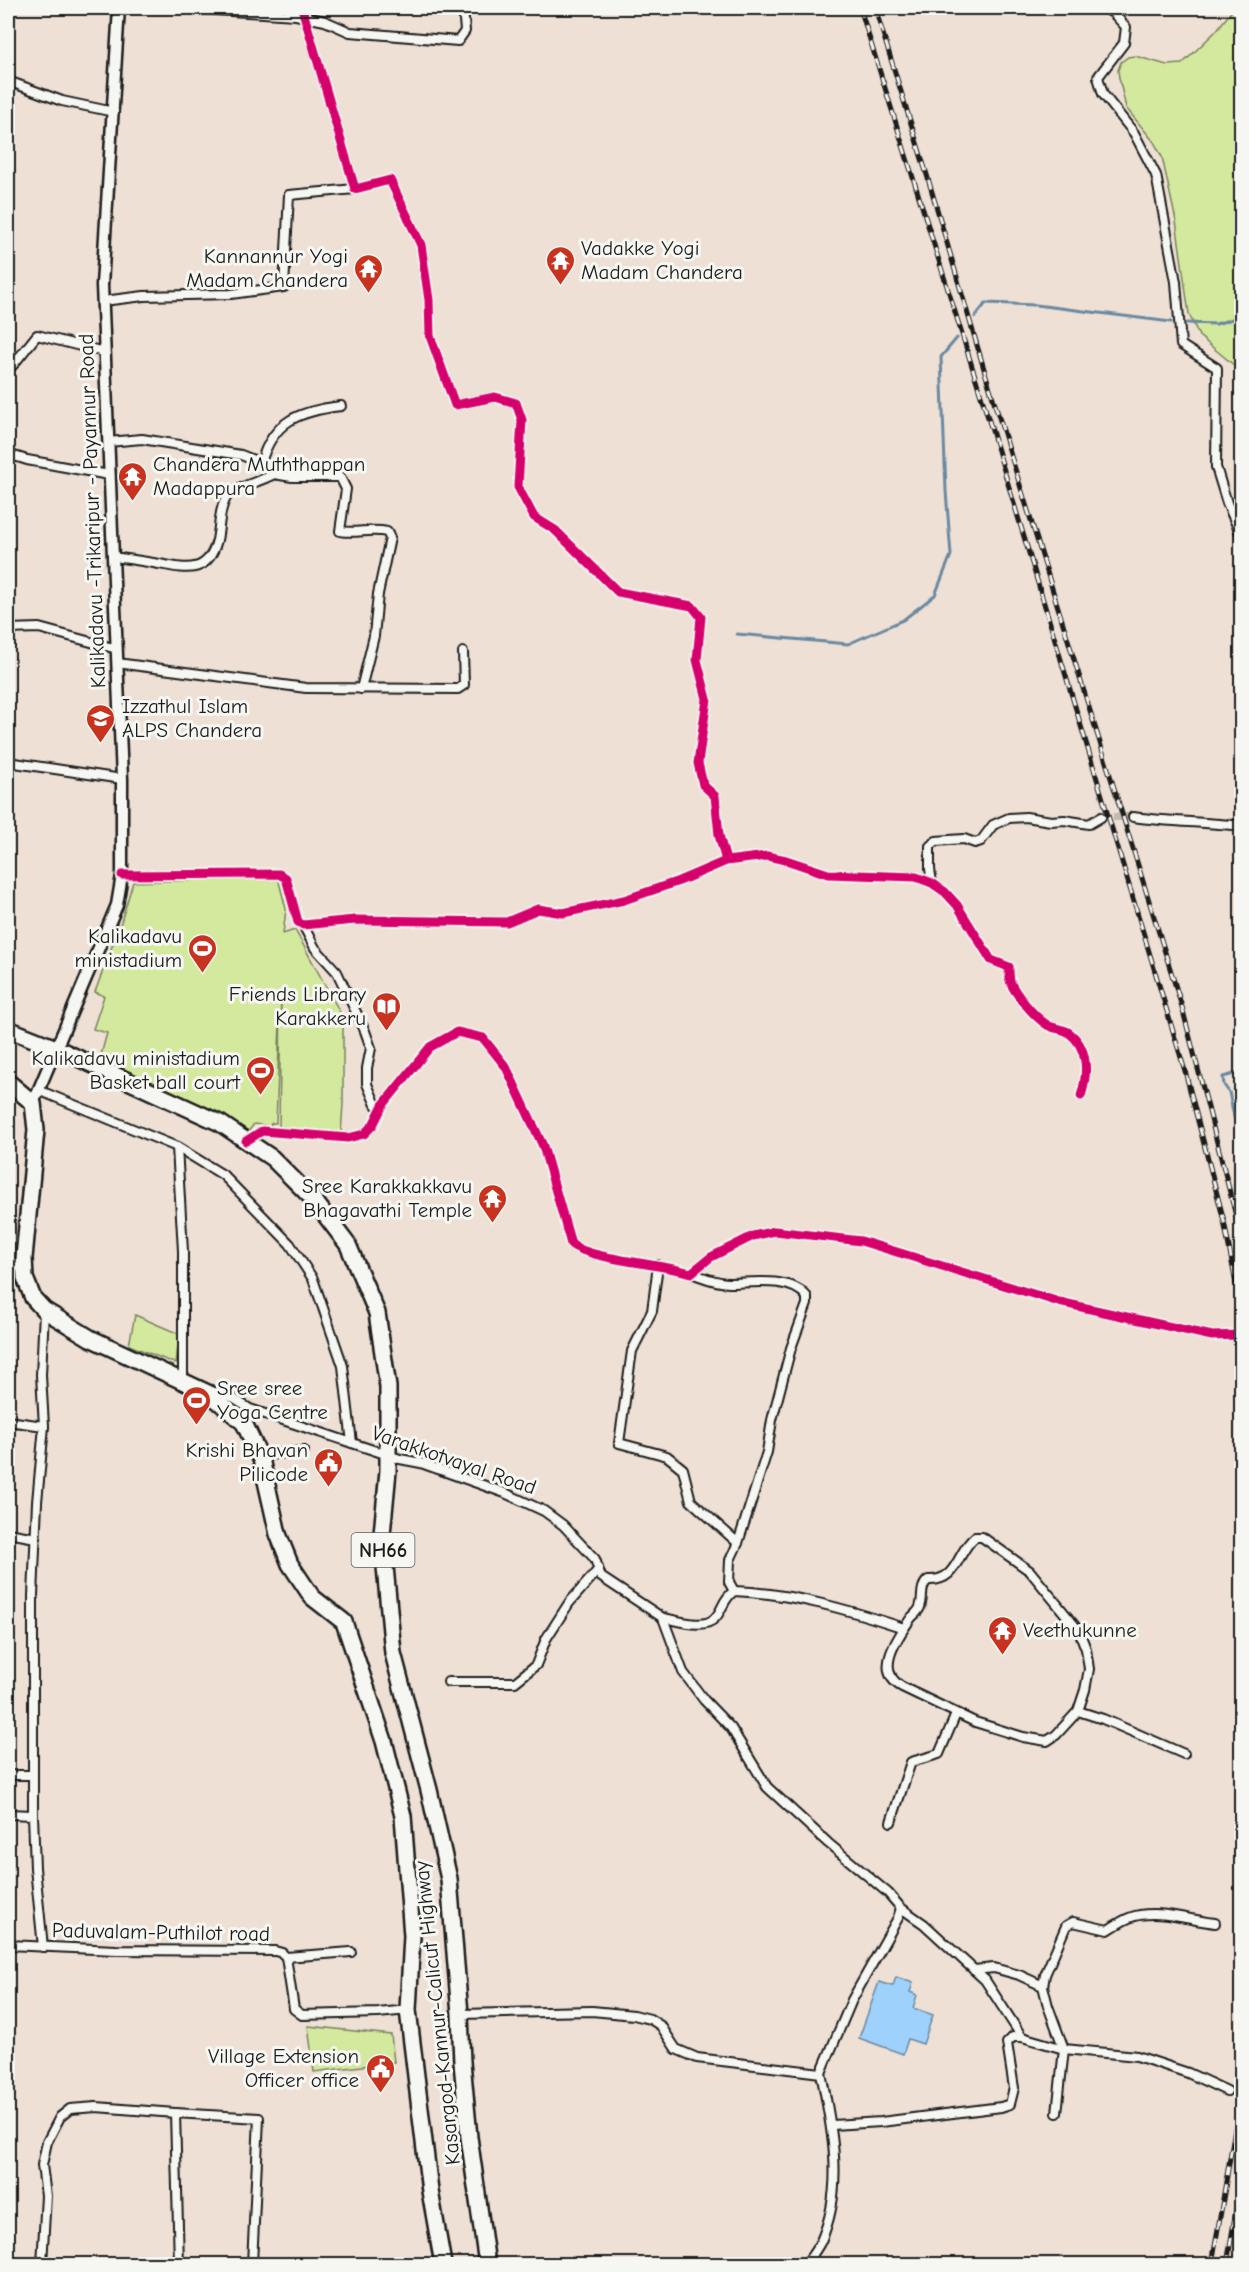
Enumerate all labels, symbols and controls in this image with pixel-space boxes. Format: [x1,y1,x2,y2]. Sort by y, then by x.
place label: Vadakke Yogi Madam Chandera [581,236,743,284]
place label: Kannannur Yogi Madam Chandera [186,244,348,292]
temple icon: Vadakke Yogi Madam Chandera [544,244,576,286]
temple icon: Kannannur Yogi Madam Chandera [353,252,385,294]
street label: Kalikadavu -Trikaripur - Payannur Road [74,333,110,689]
place label: Chandera Muththappan Madappura [153,452,365,500]
temple icon: Chandera Muththappan Madappura [116,460,148,502]
place label: Izzathul Islam ALPS Chandera [122,694,262,742]
school or university icon: Izzathul Islam ALPS Chandera [85,702,117,744]
place label: Kalikadavu ministadium [75,924,182,972]
sports icon: Kalikadavu ministadium [187,932,219,974]
place label: Friends Library Karakkeru [229,982,367,1030]
library icon: Friends Library Karakkeru [371,990,403,1032]
place label: Kalikadavu ministadium Basket ball court [32,1046,241,1094]
sports icon: Kalikadavu ministadium Basket ball court [245,1054,277,1096]
place label: Sree Karakkakkavu Bhagavathi Temple [302,1174,472,1222]
temple icon: Sree Karakkakkavu Bhagavathi Temple [477,1182,509,1224]
place label: Sree sree Yoga Centre [217,1376,328,1424]
sports icon: Sree sree Yoga Centre [180,1384,212,1426]
street label: Varakkotvayal Road [369,1421,539,1499]
place label: Krishi Bhavan Pilicode [185,1438,308,1486]
public building icon: Krishi Bhavan Pilicode [313,1446,345,1488]
road number: NH66 [352,1533,415,1567]
temple icon: Veethukunne [986,1614,1018,1656]
place label: Veethukunne [1023,1618,1137,1642]
street label: Kasargod-Kannur-Calicut Highway [409,1859,465,2166]
street label: Paduvalam-Puthilot road [52,1918,270,1946]
place label: Village Extension Officer office [208,2044,359,2092]
public building icon: Village Extension Officer office [364,2052,396,2094]

